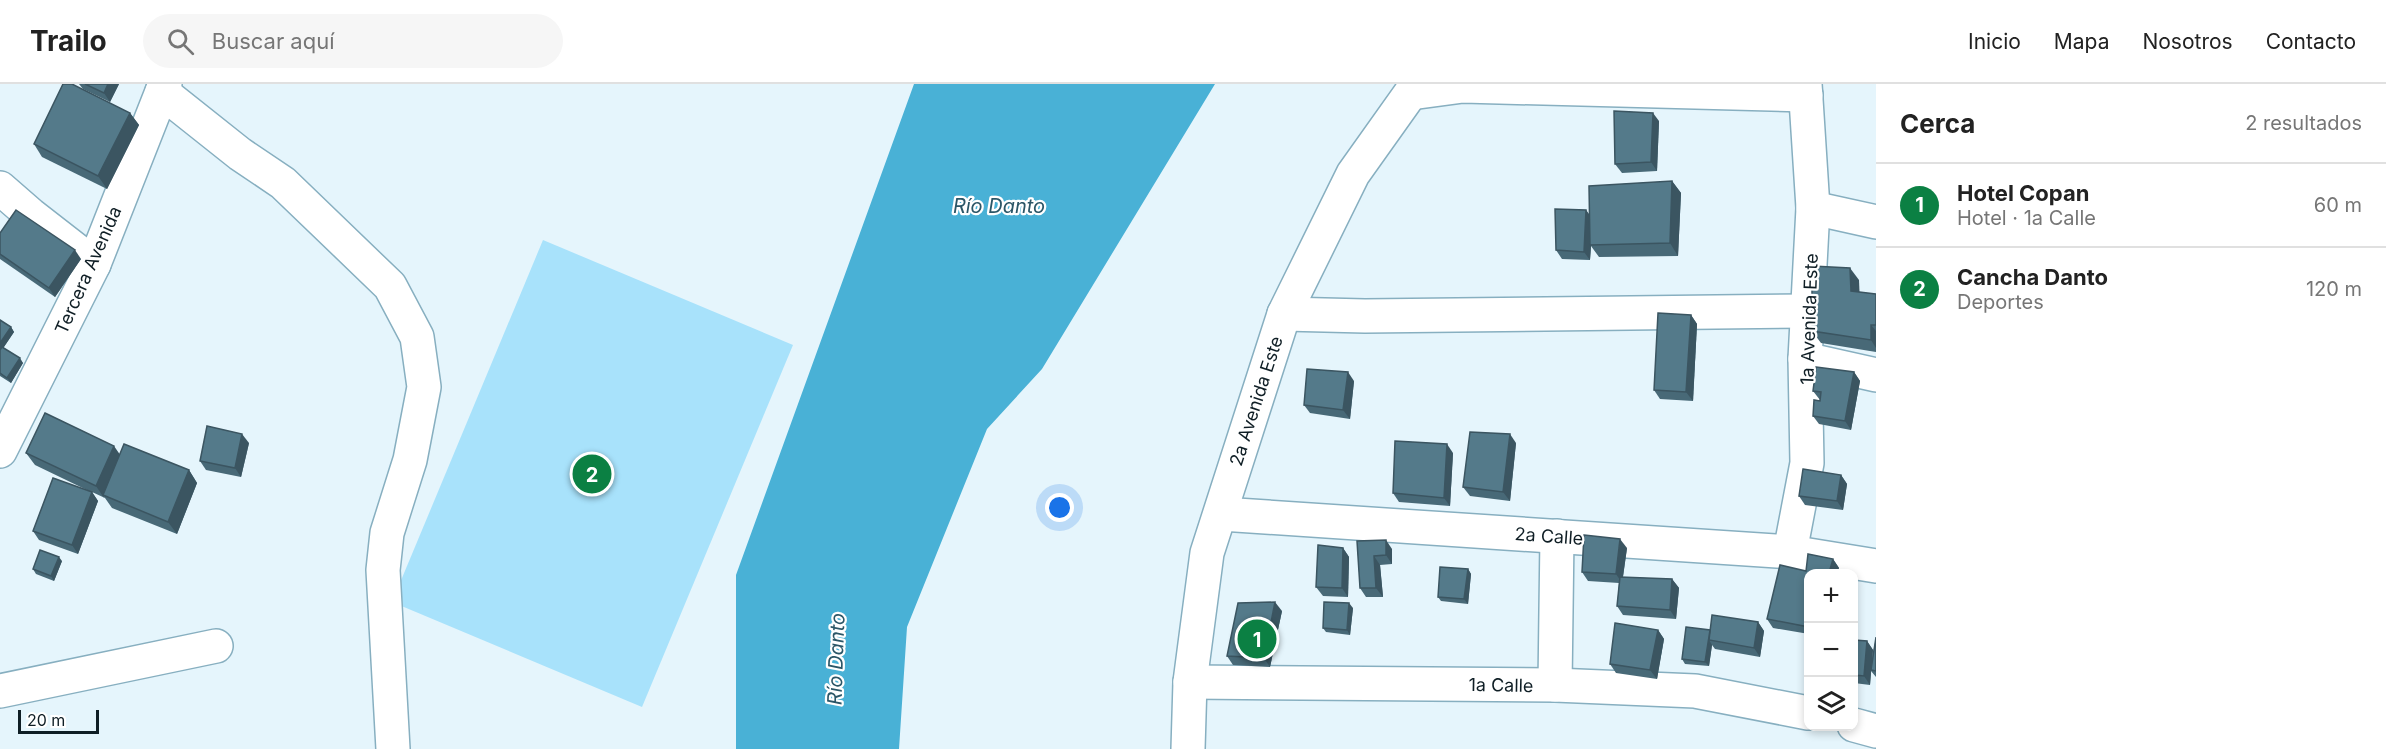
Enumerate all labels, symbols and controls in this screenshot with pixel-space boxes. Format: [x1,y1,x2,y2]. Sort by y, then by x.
search box [143,14,563,68]
text: Trailo [30,24,107,58]
icon: search [164,25,197,58]
text: Buscar aquí [212,28,335,54]
text: Inicio [1968,29,2021,54]
text: Mapa [2054,29,2109,54]
text: Nosotros [2142,29,2233,54]
text: Contacto [2266,29,2356,54]
text: Cerca [1900,108,1975,139]
text: 2 resultados [2245,111,2362,135]
text: Hotel Copan [1957,180,2089,206]
text: 1 [1915,193,1924,217]
text: 60 m [2314,193,2362,217]
water label: Río Danto [953,194,1045,218]
street label: Tercera Avenida [50,203,126,337]
text: Hotel · 1a Calle [1957,206,2096,230]
street label: 1a Avenida Este [1796,253,1822,385]
text: Cancha Danto [1957,264,2108,290]
text: 2 [1913,277,1926,301]
text: 120 m [2306,277,2362,301]
text: Deportes [1957,290,2044,314]
street label: 2a Avenida Este [1225,333,1287,469]
pin: 2 [572,452,612,496]
your location [1045,493,1074,522]
street label: 2a Calle [1514,523,1584,549]
map controls [1804,569,1858,731]
button: + [1804,569,1858,623]
water label: Río Danto [822,612,850,706]
pin: 1 [1238,616,1276,662]
button: − [1804,623,1858,677]
street label: 1a Calle [1468,674,1534,696]
button: layers [1804,677,1858,731]
scale bar [18,707,99,734]
text: 20 m [27,710,65,730]

